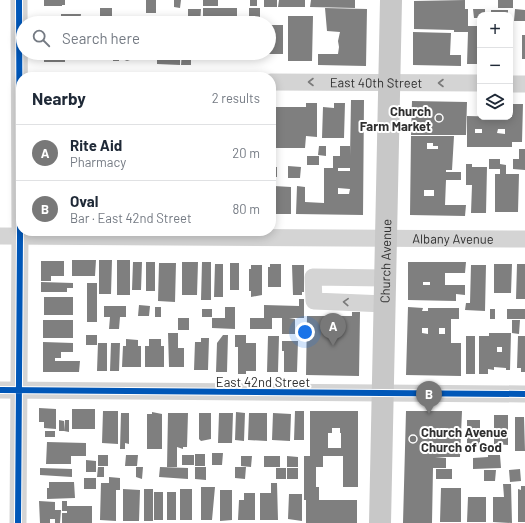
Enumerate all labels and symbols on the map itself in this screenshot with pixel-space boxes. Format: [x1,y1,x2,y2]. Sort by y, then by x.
street label: East 40th Street [330,74,422,91]
one-way arrow [308,78,314,87]
one-way arrow [438,79,444,87]
place label: Church Farm Market [360,103,431,134]
marker: Church Farm Market [434,113,444,123]
street label: Church Avenue [377,219,394,303]
street label: Albany Avenue [412,230,494,247]
one-way arrow [343,298,349,307]
pin: A [320,313,346,346]
your location [295,322,315,342]
street label: East 42nd Street [216,374,310,390]
pin: B [416,381,442,414]
place label: Church Avenue Church of God [421,424,507,455]
marker: Church Avenue Church of God [408,434,418,444]

